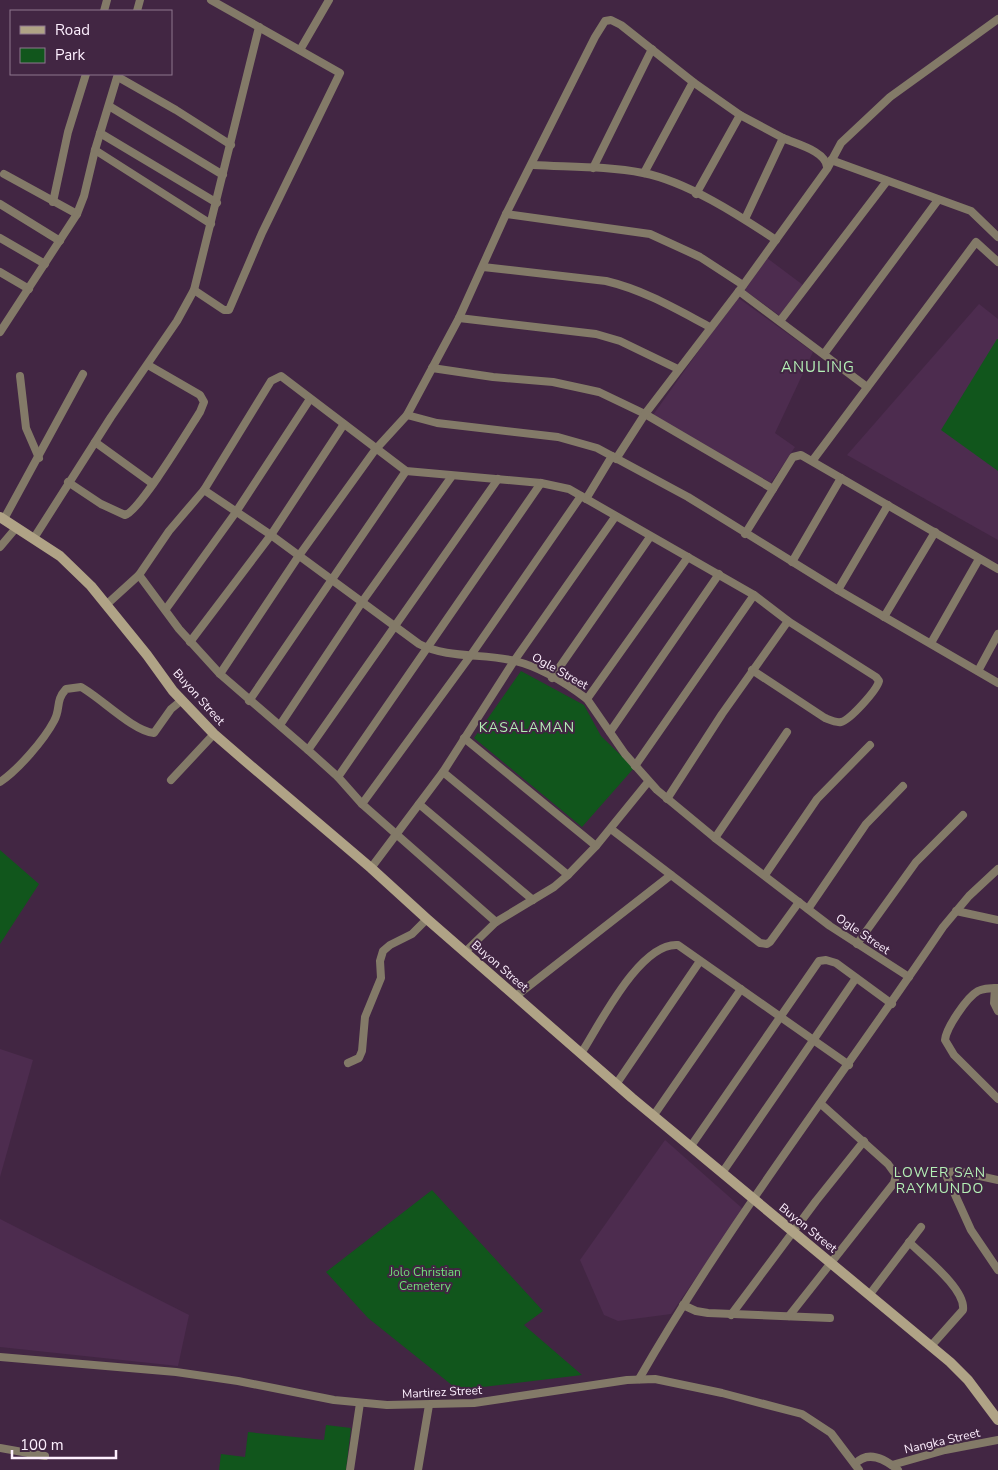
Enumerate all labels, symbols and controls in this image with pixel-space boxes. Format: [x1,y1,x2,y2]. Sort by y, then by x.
legend [10,10,172,75]
text: Road [55,20,90,40]
text: Park [55,45,85,65]
district label: ANULING [781,357,855,377]
street label: Ogle Street [529,649,592,693]
street label: Buyon Street [170,666,229,729]
district label: KASALAMAN [479,718,575,737]
street label: Ogle Street [833,910,894,958]
street label: Buyon Street [468,937,532,996]
district label: LOWER SAN RAYMUNDO [894,1163,986,1198]
street label: Buyon Street [776,1200,841,1257]
park label: Jolo Christian Cemetery [388,1264,461,1294]
street label: Martirez Street [402,1382,483,1402]
street label: Nangka Street [903,1424,982,1457]
scale bar [12,1428,116,1460]
text: 100 m [20,1435,64,1455]

